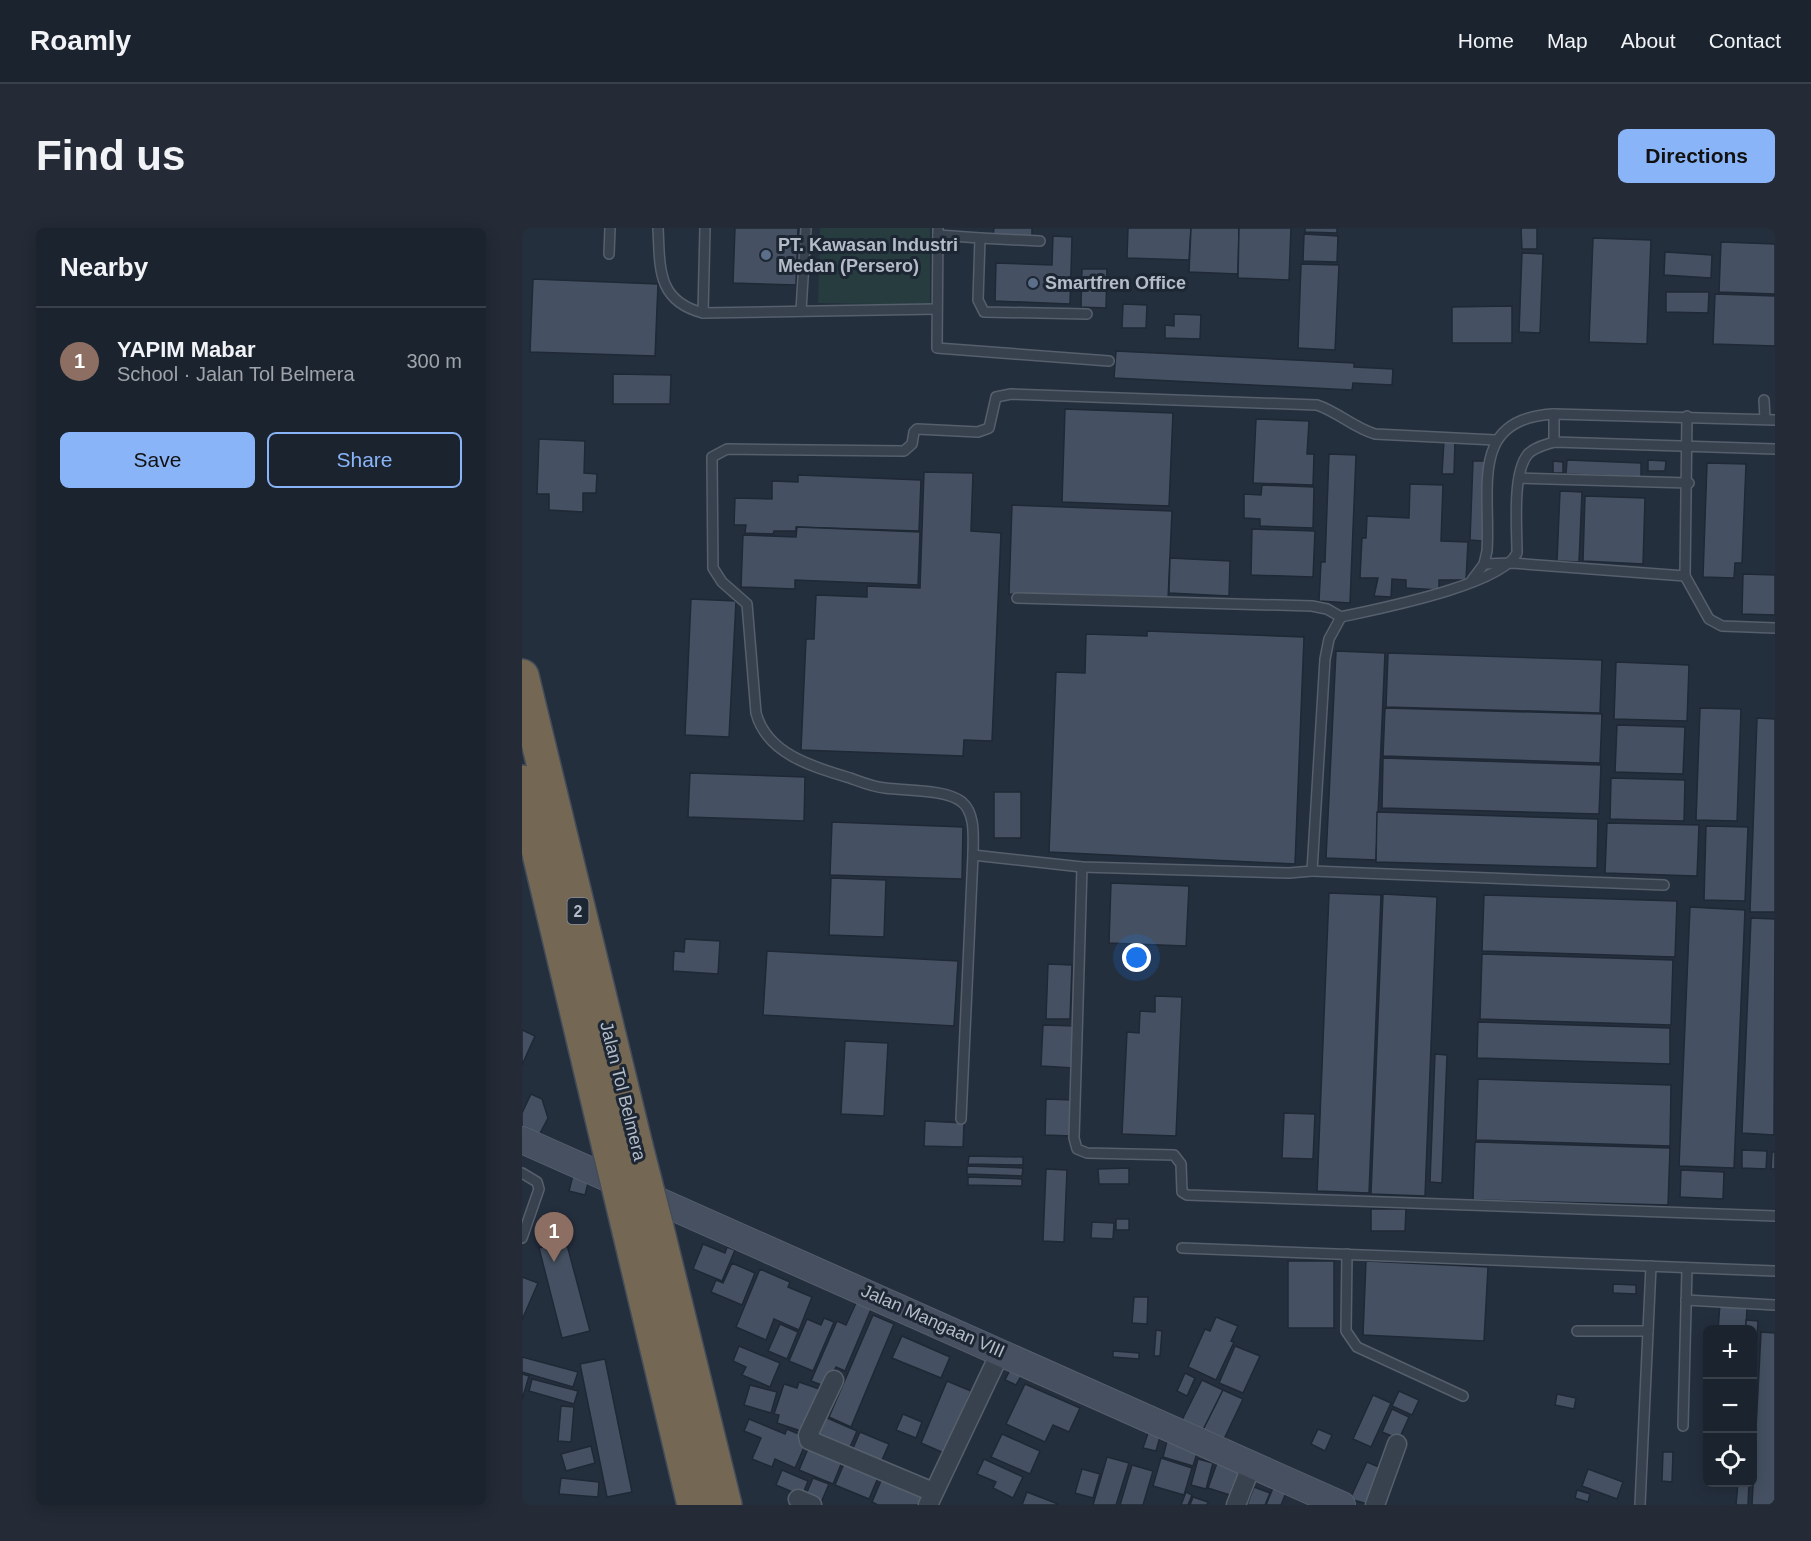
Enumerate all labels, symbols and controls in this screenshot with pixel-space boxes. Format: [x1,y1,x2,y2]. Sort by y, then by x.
text: Roamly [30,25,131,56]
text: Home [1458,29,1514,52]
text: Map [1547,29,1588,52]
text: About [1621,29,1676,52]
text: Contact [1709,29,1781,52]
button: Directions [1618,129,1775,183]
text: Find us [36,132,185,179]
place label: PT. Kawasan Industri Medan (Persero) [778,235,958,276]
marker: PT. Kawasan Industri Medan (Persero) [759,248,773,262]
text: Nearby [60,252,148,282]
place label: Smartfren Office [1045,273,1186,293]
marker: Smartfren Office [1026,276,1040,290]
text: YAPIM Mabar [117,337,256,362]
text: 1 [74,350,85,372]
text: 300 m [406,350,462,372]
text: School · Jalan Tol Belmera [117,363,355,385]
button: Save [60,432,255,488]
button: Share [267,432,462,488]
road number: 2 [568,898,588,924]
your location [1122,943,1151,972]
street label: Jalan Tol Belmera [596,1019,650,1164]
pin: 1 [534,1212,573,1262]
street label: Jalan Mangaan VIII [858,1280,1008,1362]
map controls [1703,1325,1757,1487]
button: + [1703,1325,1757,1379]
button: − [1703,1379,1757,1433]
button: locate [1703,1433,1757,1487]

